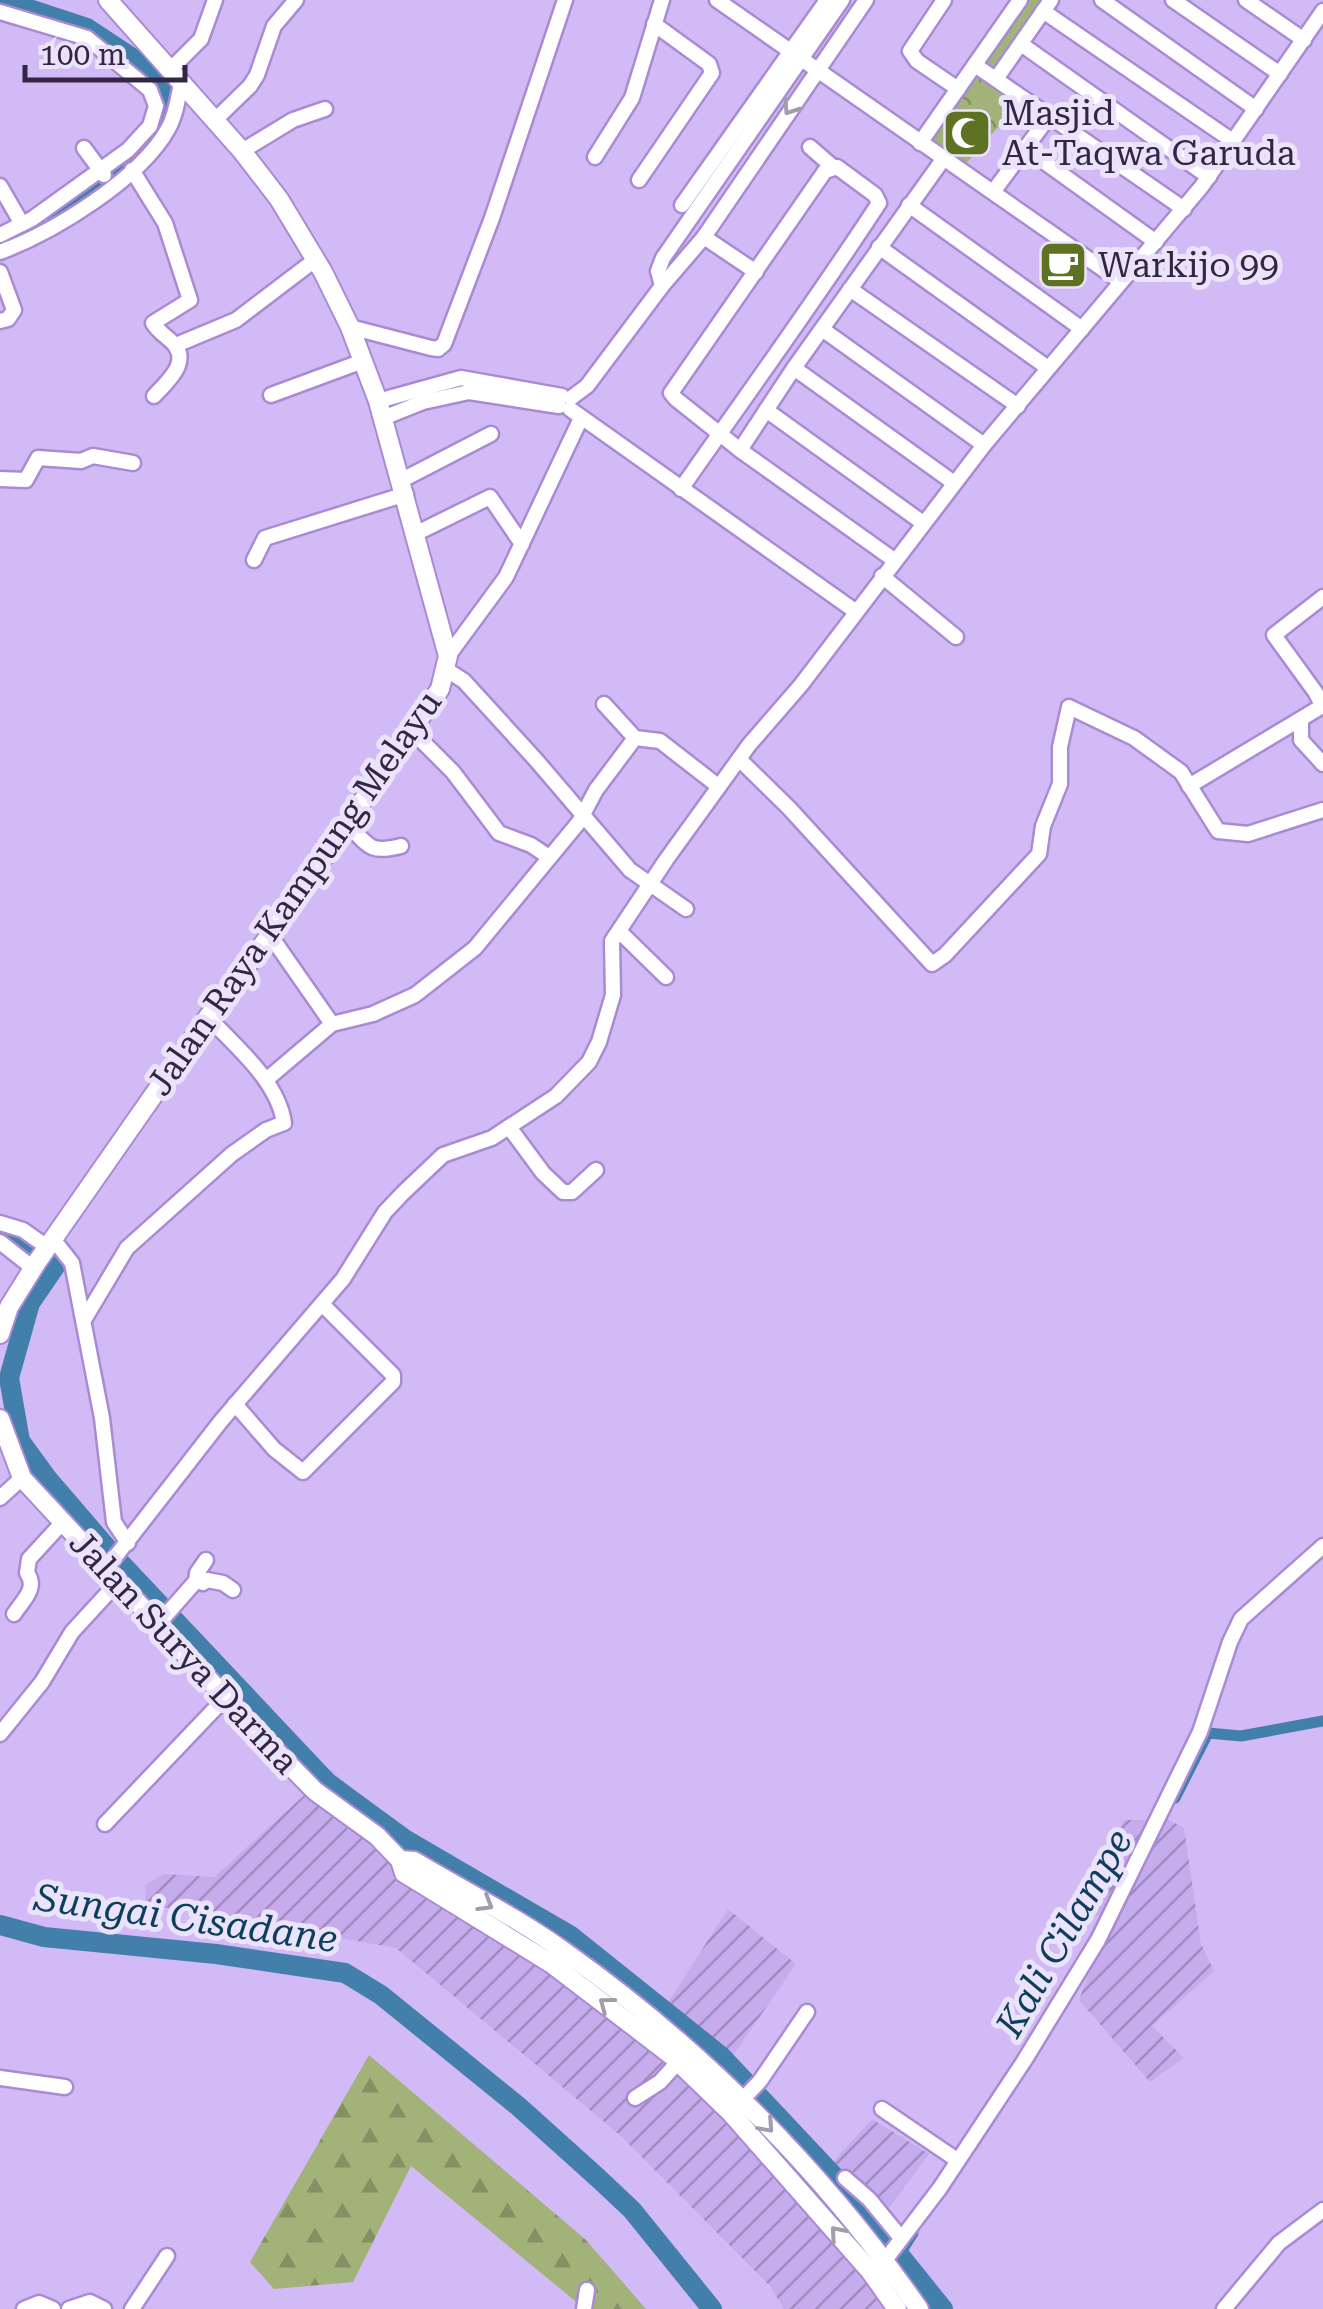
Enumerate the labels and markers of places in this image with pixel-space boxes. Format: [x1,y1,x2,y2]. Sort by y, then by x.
place label: Masjid At-Taqwa Garuda [1002,93,1296,174]
mosque icon: Masjid At-Taqwa Garuda [941,107,993,159]
cafe icon: Warkijo 99 [1037,239,1089,291]
place label: Warkijo 99 [1098,245,1279,286]

